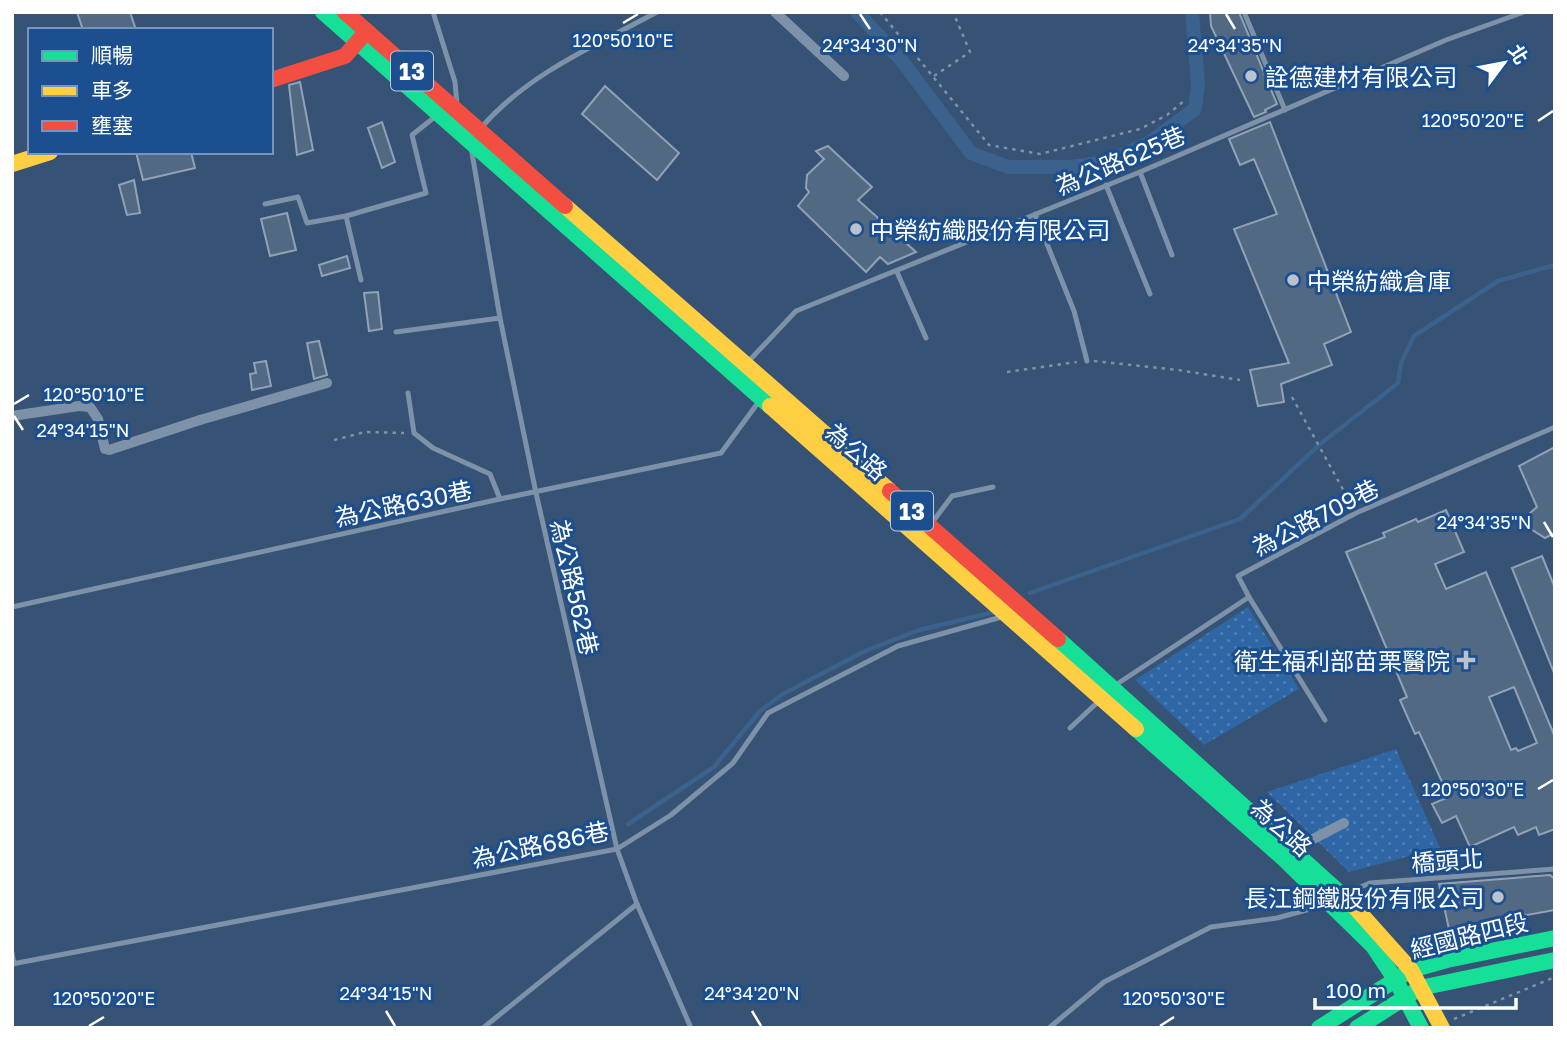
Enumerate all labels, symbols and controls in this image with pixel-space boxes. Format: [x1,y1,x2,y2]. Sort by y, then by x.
legend [28,28,273,154]
north arrow [1469,28,1539,98]
text: 120°50'10"E [573,29,673,51]
text: 24°34'30"N [822,34,918,56]
text: 24°34'35"N [1188,34,1282,56]
text: 北 [1504,40,1534,68]
text: 順暢 [91,42,133,68]
road number: 13 [391,52,433,90]
place label: 詮德建材有限公司 [1265,62,1457,91]
marker: 詮德建材有限公司 [1243,68,1259,84]
text: 車多 [91,77,133,103]
text: 120°50'20"E [1422,109,1524,131]
text: 壅塞 [91,112,133,138]
street label: 為公路625巷 [1051,120,1189,200]
place label: 中榮紡織股份有限公司 [870,215,1110,244]
marker: 中榮紡織股份有限公司 [848,221,864,237]
place label: 中榮紡織倉庫 [1307,266,1451,295]
marker: 中榮紡織倉庫 [1285,272,1301,288]
text: 120°50'10"E [44,383,144,405]
street label: 為公路 [820,416,894,486]
text: 24°34'15"N [37,419,129,441]
street label: 為公路709巷 [1247,473,1383,561]
street label: 為公路630巷 [332,474,474,532]
road number: 13 [891,491,933,530]
text: 24°34'35"N [1437,511,1531,533]
street label: 為公路562巷 [545,516,605,658]
place label: 衛生福利部苗栗醫院 [1234,646,1450,675]
marker: 衛生福利部苗栗醫院 [1456,650,1476,670]
text: 120°50'30"E [1422,778,1524,800]
street label: 為公路 [1246,792,1318,862]
street label: 為公路686巷 [469,815,611,873]
street label: 橋頭北 [1410,843,1484,877]
place label: 長江鋼鐵股份有限公司 [1244,883,1484,912]
marker: 長江鋼鐵股份有限公司 [1490,889,1506,905]
street label: 經國路四段 [1407,906,1531,964]
scale bar [1315,967,1516,1011]
text: 100 m [1326,977,1386,1003]
text: 24°34'15"N [340,982,432,1004]
text: 24°34'20"N [704,982,800,1004]
text: 120°50'20"E [53,987,155,1009]
text: 120°50'30"E [1123,987,1225,1009]

